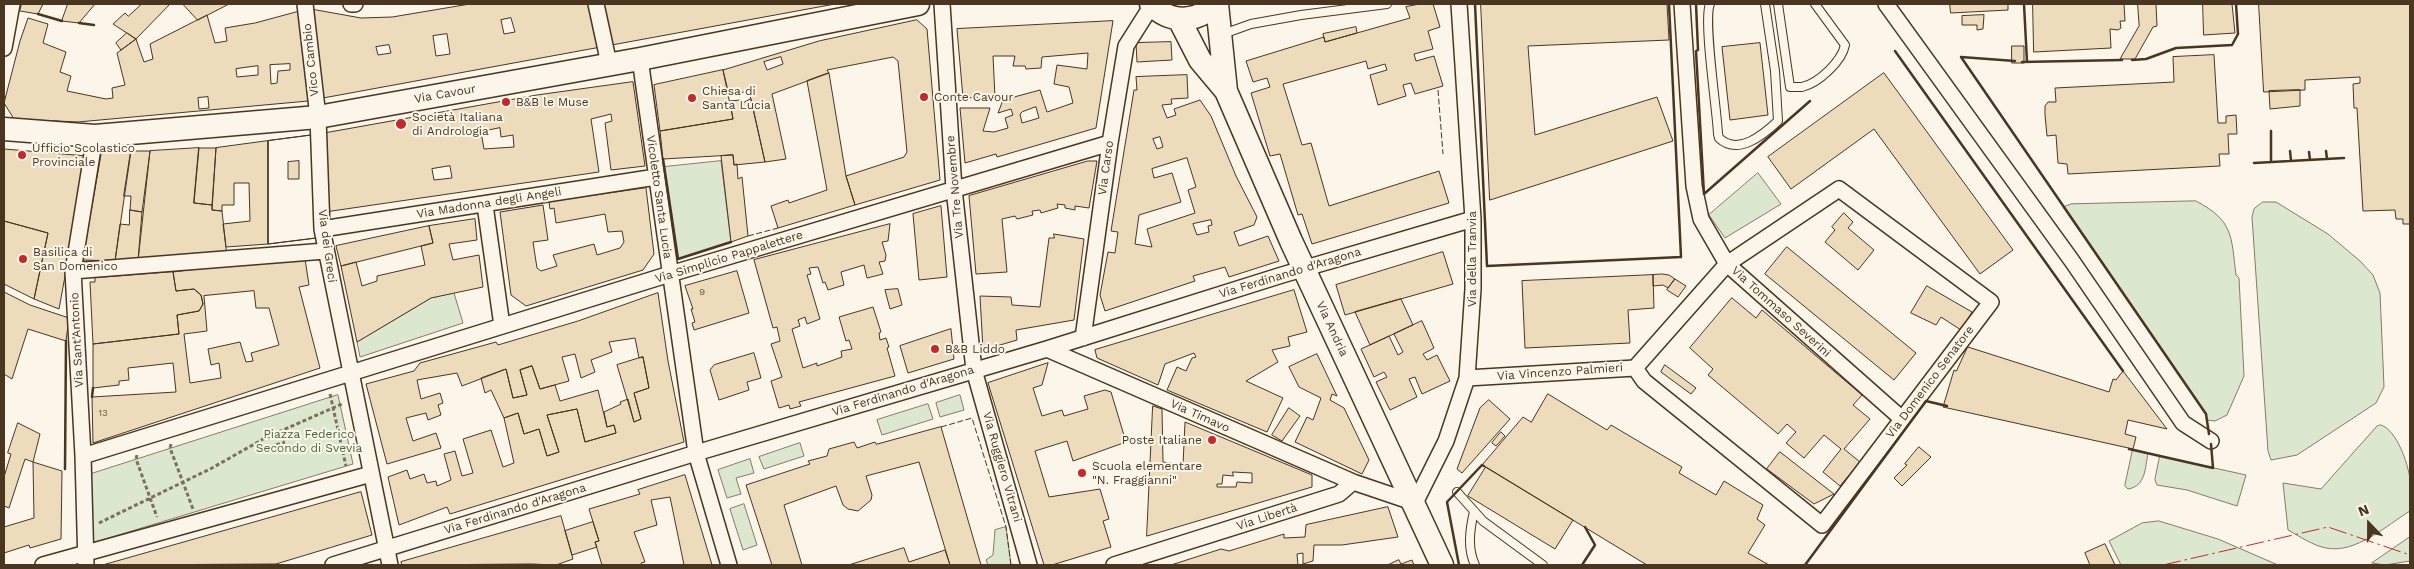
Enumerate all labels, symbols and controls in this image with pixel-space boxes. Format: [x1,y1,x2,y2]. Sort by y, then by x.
street label: Vico Cambio [300,23,322,97]
street label: Via Cavour [413,81,477,107]
place label: Chiesa di Santa Lucia [702,84,771,112]
place label: Conte Cavour [934,90,1013,104]
marker: Conte Cavour [918,91,930,103]
marker: Chiesa di Santa Lucia [686,92,698,104]
place label: B&B le Muse [516,95,589,109]
marker: B&B le Muse [500,96,512,108]
place label: Società Italiana di Andrologia [412,110,503,138]
marker: Società Italiana di Andrologia [394,117,408,131]
street label: Vicoletto Santa Lucia [643,134,675,260]
street label: Via Tre Novembre [943,135,967,239]
street label: Via Carso [1095,140,1117,196]
place label: Ufficio Scolastico Provinciale [32,141,135,169]
marker: Ufficio Scolastico Provinciale [16,149,28,161]
street label: Via Madonna degli Angeli [415,184,563,222]
street label: Via dei Greci [315,208,339,284]
street label: Via della Tranvia [1465,211,1479,307]
street label: Via Simplicio Pappalettere [653,228,805,286]
place label: Basilica di San Domenico [33,245,118,273]
street label: Via Ferdinando d'Aragona [1217,245,1363,301]
marker: Basilica di San Domenico [17,253,29,265]
street label: Via Tommaso Severini [1728,264,1834,360]
house number: 9 [699,286,705,298]
street label: Via Sant'Antonio [67,292,87,388]
street label: Via Andria [1313,299,1351,359]
street label: Via Domenico Senatore [1883,323,1977,441]
place label: B&B Liddo [945,342,1005,356]
marker: B&B Liddo [929,343,941,355]
street label: Via Vincenzo Palmieri [1496,360,1624,384]
street label: Via Ferdinando d'Aragona [830,363,976,419]
street label: Via Timavo [1168,396,1232,436]
house number: 13 [98,407,108,419]
street label: Via Ruggiero Vitrani [979,410,1025,524]
park label: Piazza Federico Secondo di Svevia [256,427,362,455]
place label: Poste Italiane [1122,433,1202,447]
marker: Poste Italiane [1206,434,1218,446]
place label: Scuola elementare "N. Fraggianni" [1092,459,1202,487]
marker: Scuola elementare "N. Fraggianni" [1076,467,1088,479]
street label: Via Ferdinando d'Aragona [442,481,588,537]
north arrow [2344,499,2394,549]
street label: Via Libertà [1235,500,1299,534]
text: N [2356,501,2371,519]

